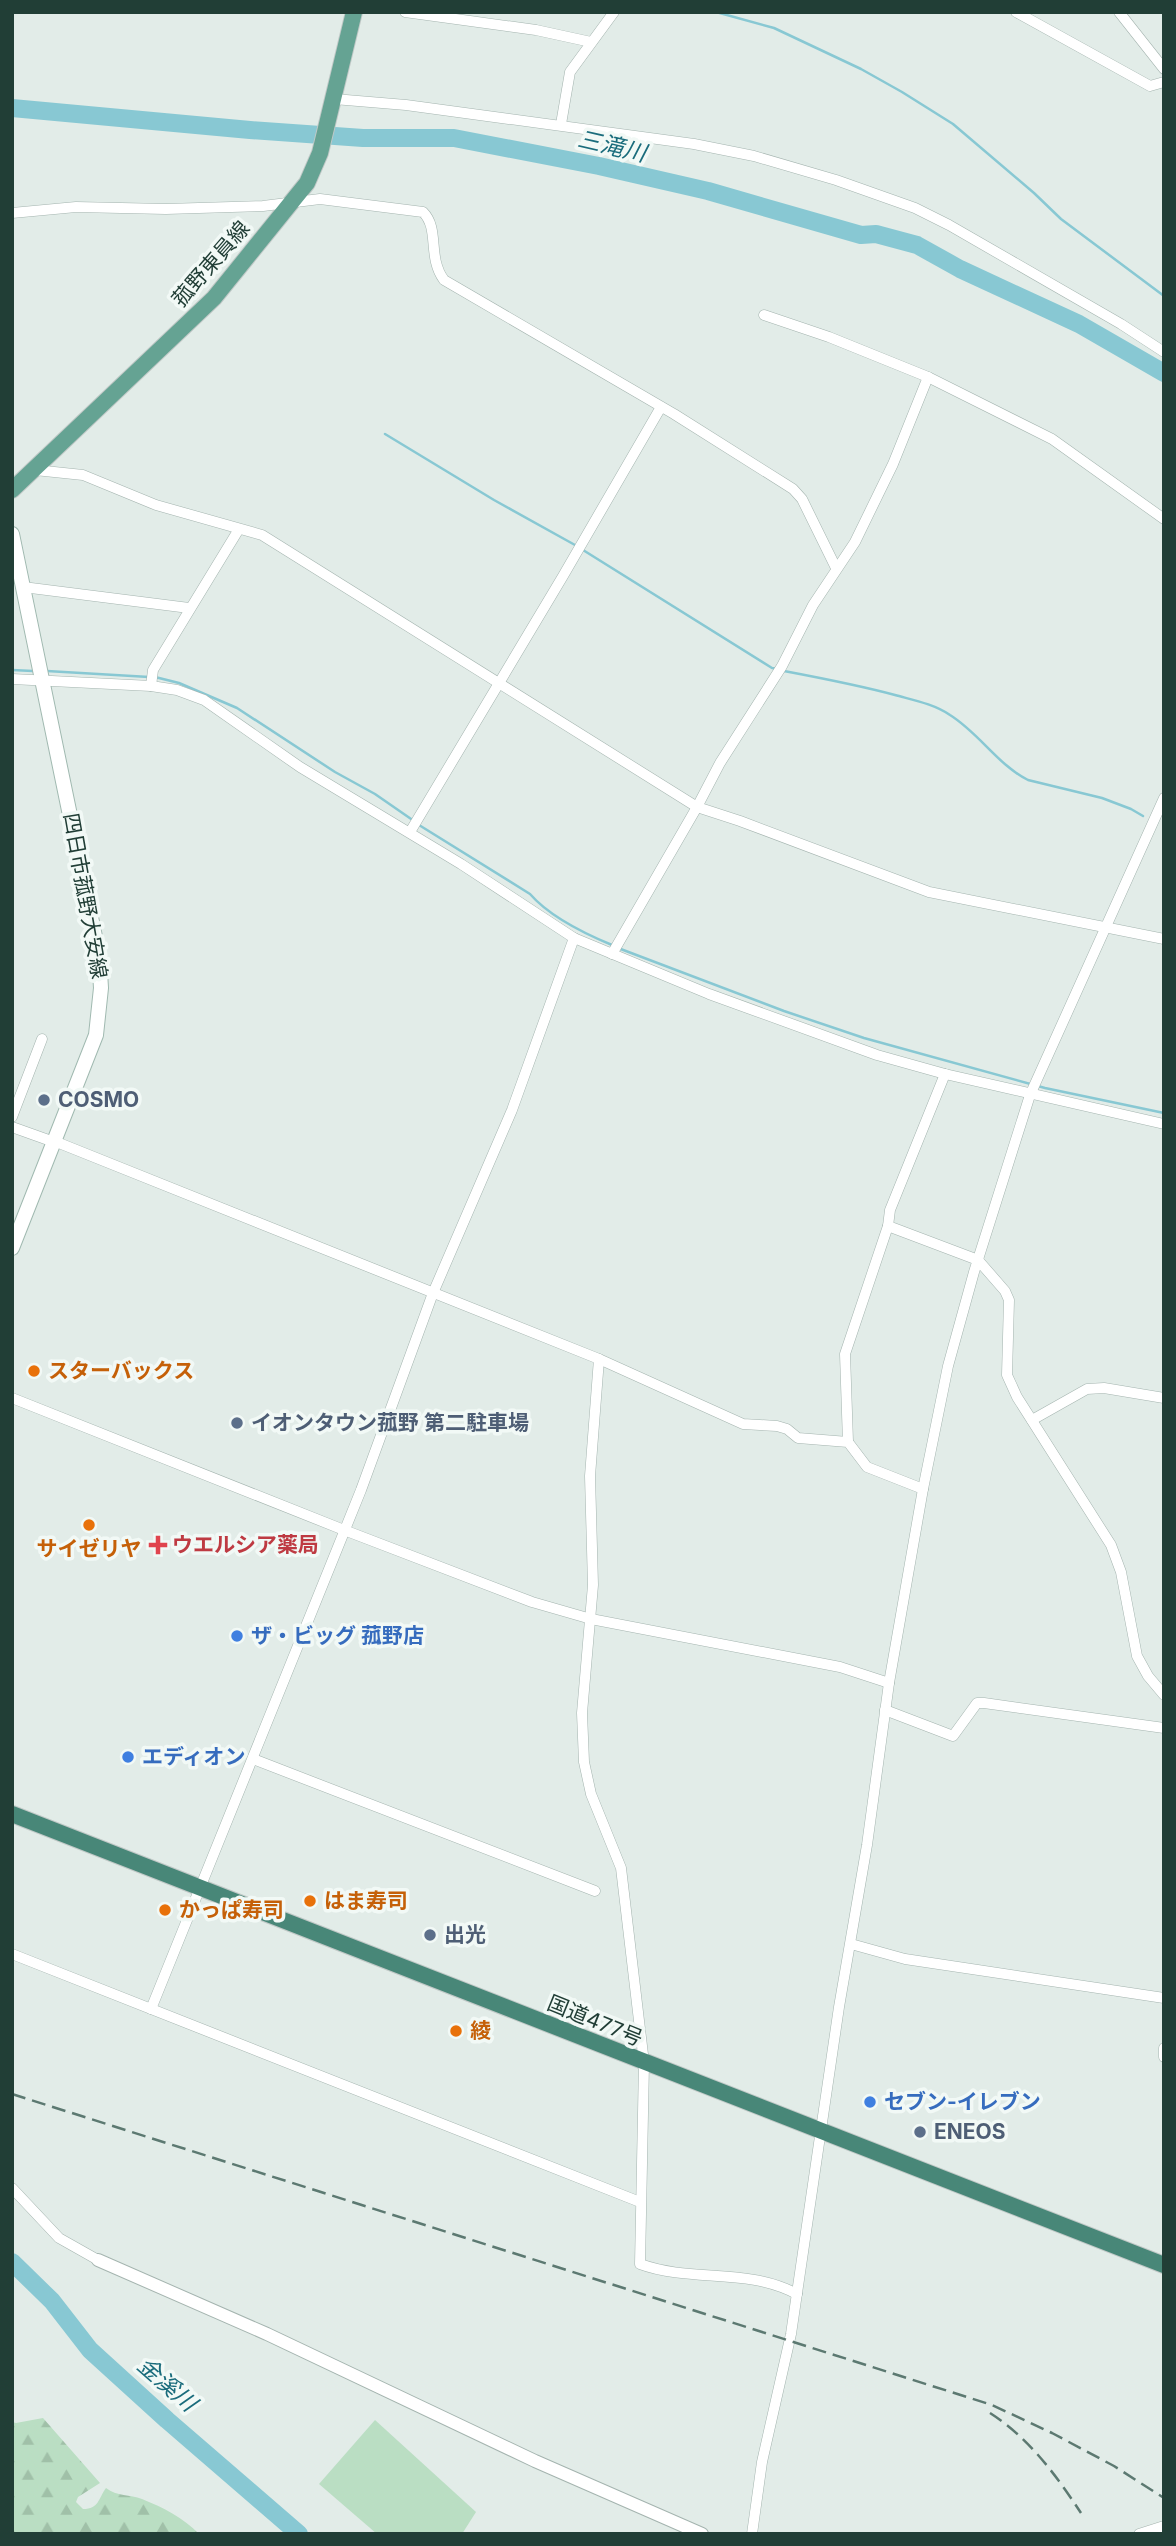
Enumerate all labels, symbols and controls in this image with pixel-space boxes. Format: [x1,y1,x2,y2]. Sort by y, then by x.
water label: 三滝川 [575,125,652,168]
street label: 菰野東員線 [167,216,254,311]
street label: 四日市菰野大安線 [59,811,112,981]
place label: COSMO [58,1087,139,1112]
marker: COSMO [36,1092,52,1108]
place label: スターバックス [48,1358,194,1383]
marker: スターバックス [26,1363,42,1379]
place label: イオンタウン菰野 第二駐車場 [251,1410,529,1435]
marker: イオンタウン菰野 第二駐車場 [229,1415,245,1431]
marker: サイゼリヤ [81,1517,97,1533]
place label: ウエルシア薬局 [172,1532,319,1557]
place label: サイゼリヤ [37,1536,142,1561]
marker: ウエルシア薬局 [150,1537,166,1553]
place label: ザ・ビッグ 菰野店 [251,1623,424,1648]
marker: ザ・ビッグ 菰野店 [229,1628,245,1644]
place label: エディオン [142,1744,246,1769]
marker: エディオン [120,1749,136,1765]
place label: はま寿司 [324,1888,408,1913]
marker: はま寿司 [302,1893,318,1909]
place label: かっぱ寿司 [179,1897,284,1922]
marker: かっぱ寿司 [157,1902,173,1918]
place label: 出光 [444,1922,486,1947]
marker: 出光 [422,1927,438,1943]
street label: 国道477号 [544,1990,647,2051]
place label: 綾 [470,2018,491,2043]
marker: 綾 [448,2023,464,2039]
place label: セブン-イレブン [884,2089,1041,2114]
marker: セブン-イレブン [862,2094,878,2110]
place label: ENEOS [934,2119,1005,2144]
marker: ENEOS [912,2124,928,2140]
water label: 金溪川 [132,2351,204,2419]

